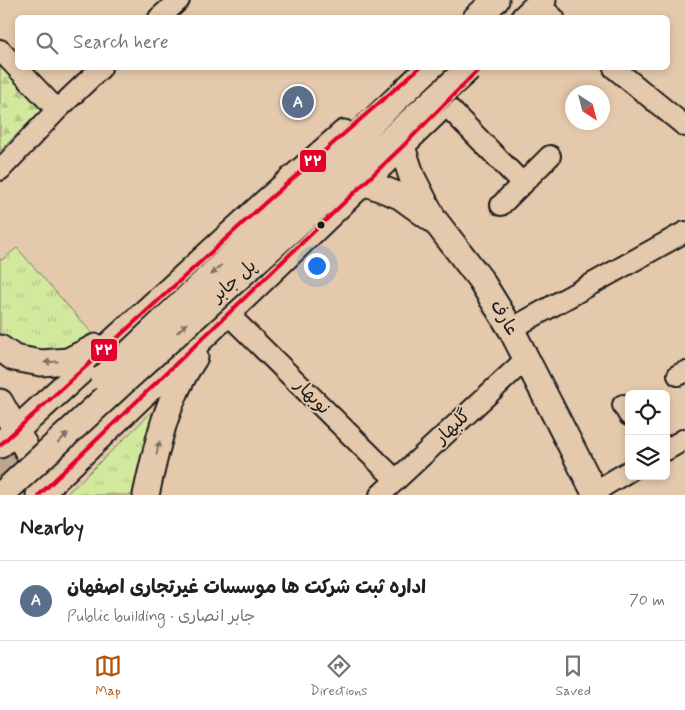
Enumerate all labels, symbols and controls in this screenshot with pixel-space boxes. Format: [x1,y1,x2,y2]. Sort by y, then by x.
search box [15,15,670,70]
icon: search [33,29,61,57]
text: Search here [73,30,169,55]
pin: A [282,83,314,121]
north arrow [565,85,610,130]
line badge: ۲۲ [299,149,327,173]
text: ۲۲ [304,153,322,171]
unlabelled marker [316,220,326,230]
your location [304,253,330,279]
street label: پل جابر [205,254,262,309]
one-way arrow [210,264,222,276]
street label: عارف [484,296,524,340]
one-way arrow [176,322,188,334]
line badge: ۲۲ [90,338,118,362]
text: ۲۲ [95,342,113,360]
one-way arrow [43,359,59,367]
street label: نوبهار [288,373,335,420]
map controls [625,390,670,480]
button: locate [625,390,670,435]
street label: گلبهار [428,404,476,451]
one-way arrow [56,432,68,444]
button: layers [625,435,670,480]
one-way arrow [154,440,162,455]
text: Nearby [20,514,84,542]
text: اداره ثبت شرکت ها موسسات غیرتجاری اصفهان [67,575,426,600]
text: A [31,590,41,611]
text: 70 m [629,590,665,611]
text: Public building · جابر انصاری [67,606,255,627]
tab: Map [94,652,122,700]
tab: Directions [310,652,368,700]
tab: Saved [556,652,591,700]

